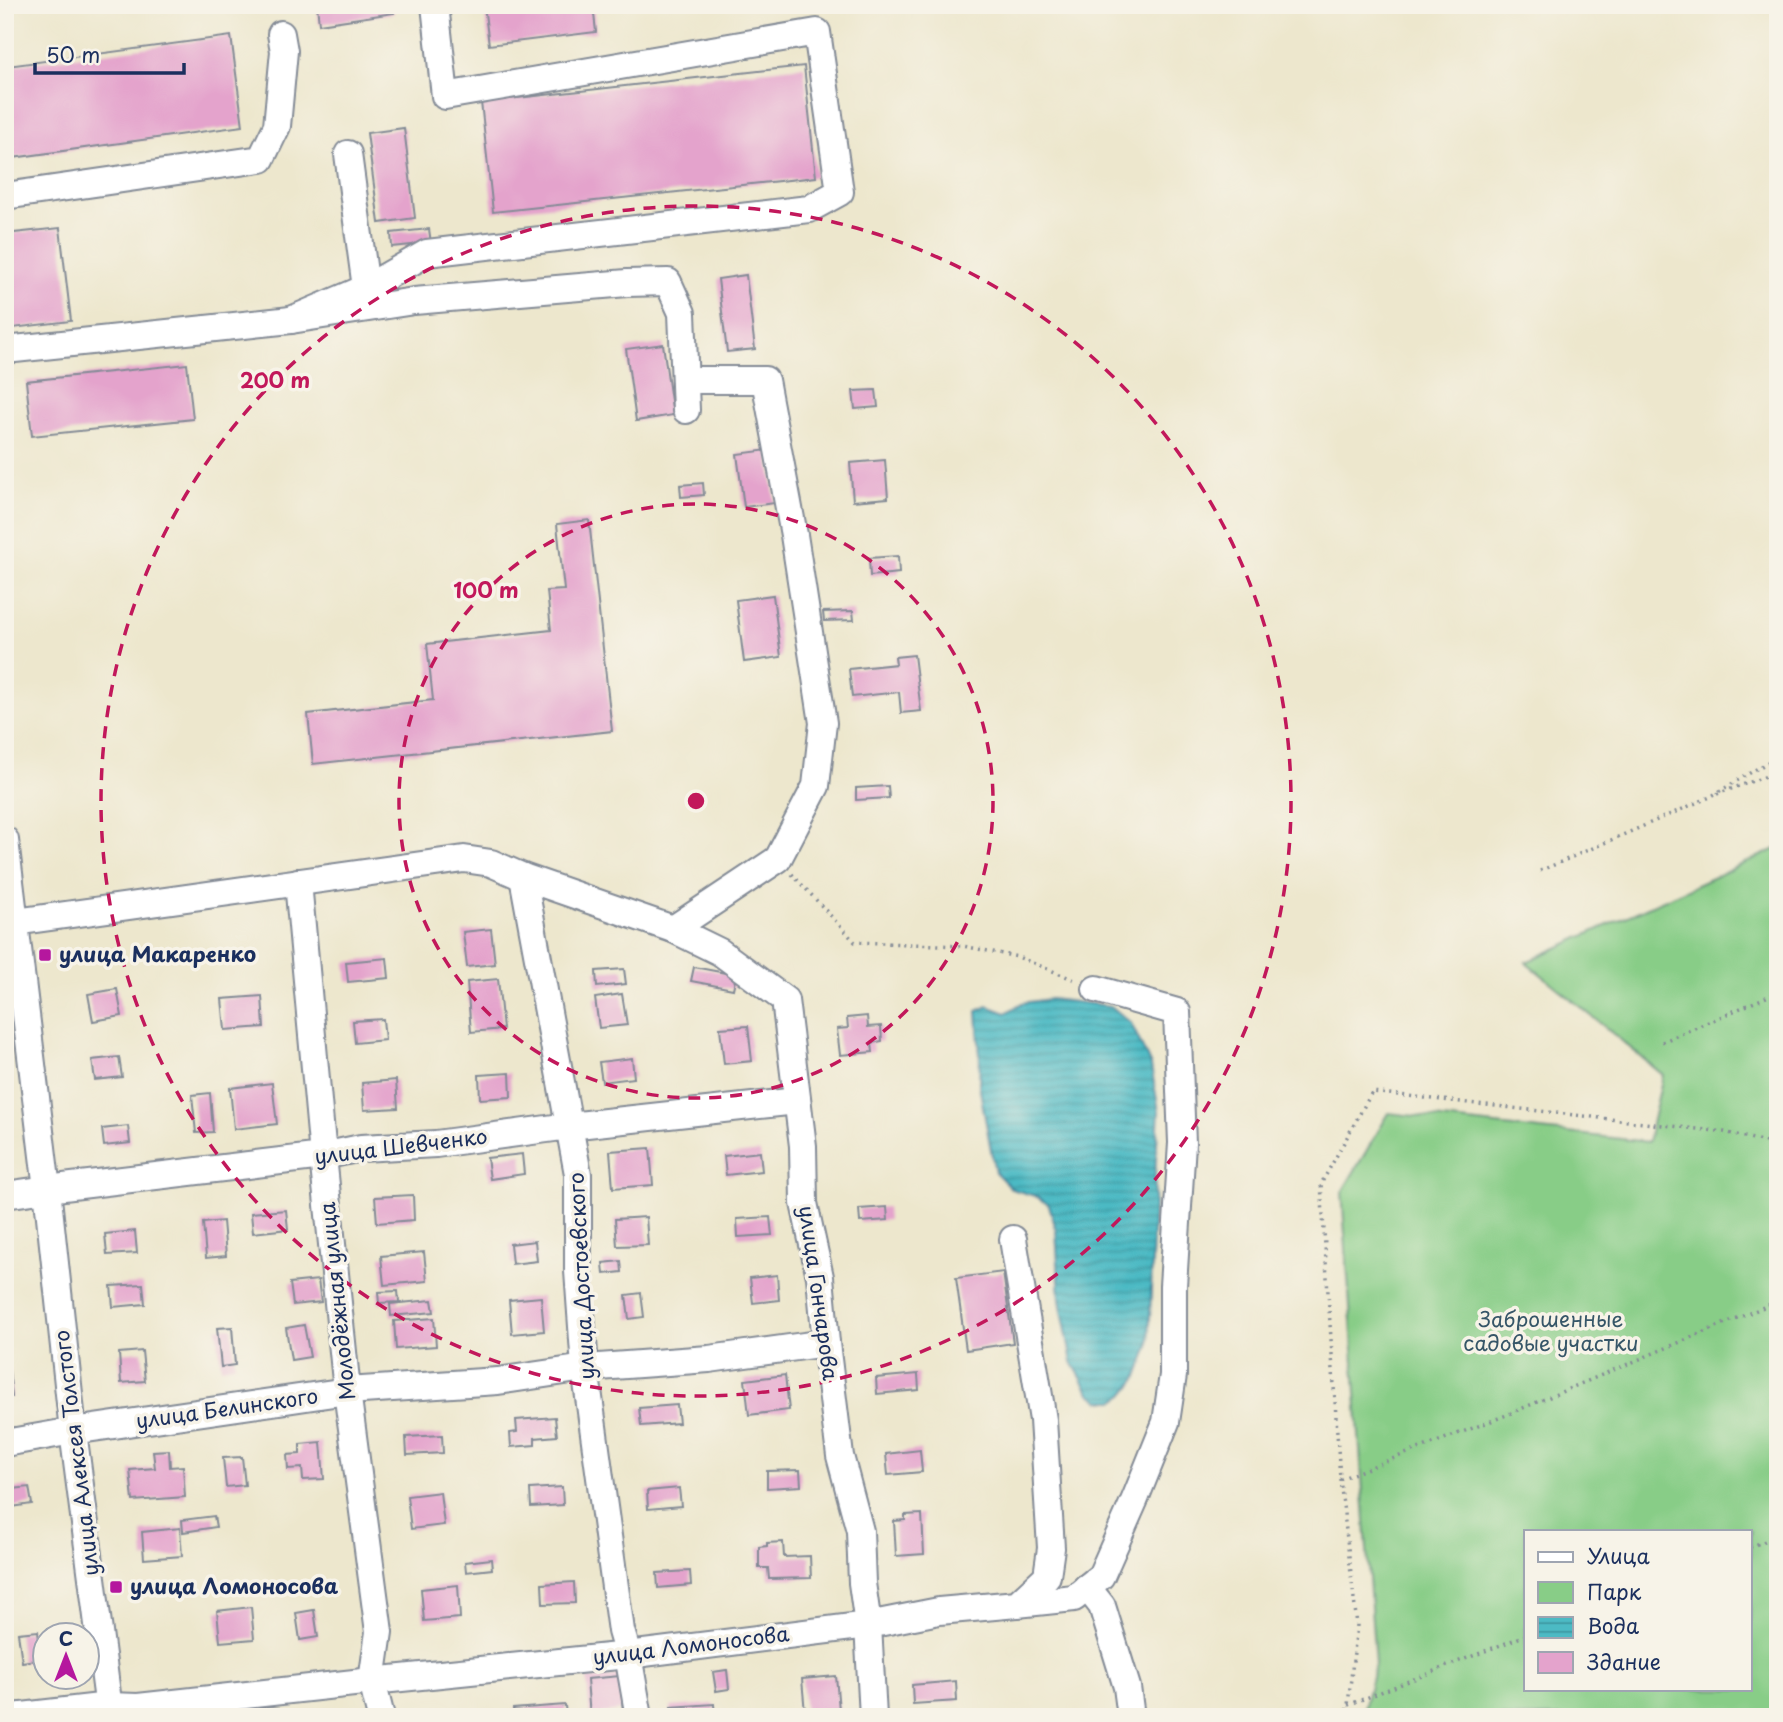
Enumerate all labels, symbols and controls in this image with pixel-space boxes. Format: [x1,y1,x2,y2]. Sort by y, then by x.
scale bar [35,32,184,76]
text: 50 m [46,38,100,70]
text: 200 m [240,363,310,395]
text: 100 m [453,573,519,605]
centre of rings [684,789,708,813]
place label: улица Макаренко [59,937,256,969]
marker: улица Макаренко [37,947,53,963]
street label: улица Шевченко [312,1119,489,1172]
street label: улица Достоевского [559,1172,601,1381]
street label: Молодёжная улица [310,1200,362,1402]
street label: улица Гончарова [792,1203,848,1382]
park label: Заброшенные садовые участки [1463,1302,1639,1358]
street label: улица Алексея Толстого [44,1328,106,1578]
street label: улица Белинского [134,1378,320,1436]
legend [1524,1530,1752,1690]
text: Улица [1587,1539,1650,1571]
place label: улица Ломоносова [130,1569,338,1601]
text: Парк [1587,1575,1642,1607]
marker: улица Ломоносова [108,1579,124,1595]
text: Вода [1587,1609,1639,1641]
street label: улица Ломоносова [591,1616,791,1672]
north arrow [32,1620,102,1690]
text: С [59,1624,73,1652]
text: Здание [1587,1645,1661,1677]

